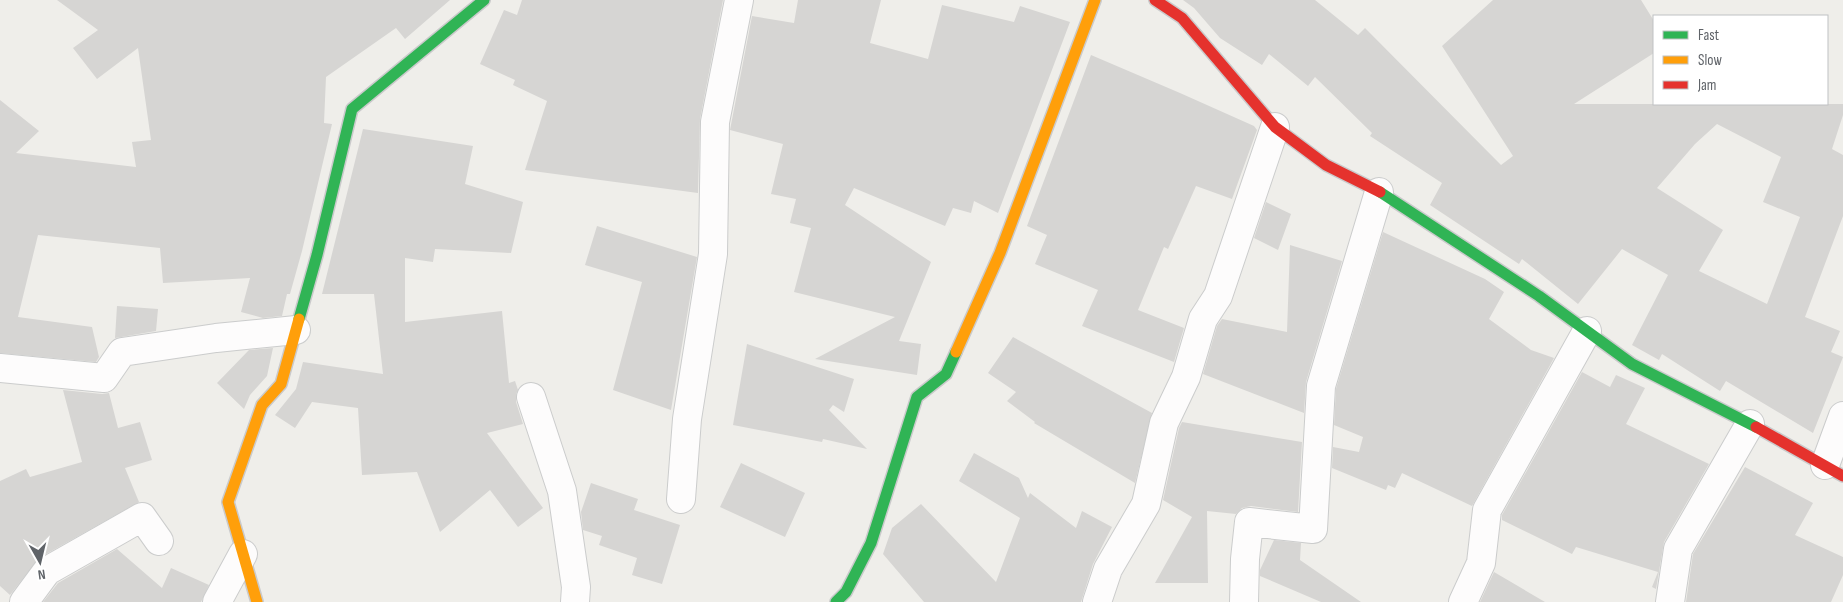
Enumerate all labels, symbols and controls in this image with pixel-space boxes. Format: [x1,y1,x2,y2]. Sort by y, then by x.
legend [1653,15,1828,105]
text: Fast [1698,26,1720,45]
text: Slow [1698,51,1722,70]
text: Jam [1697,76,1716,95]
north arrow [15,537,65,587]
text: N [37,565,47,583]

